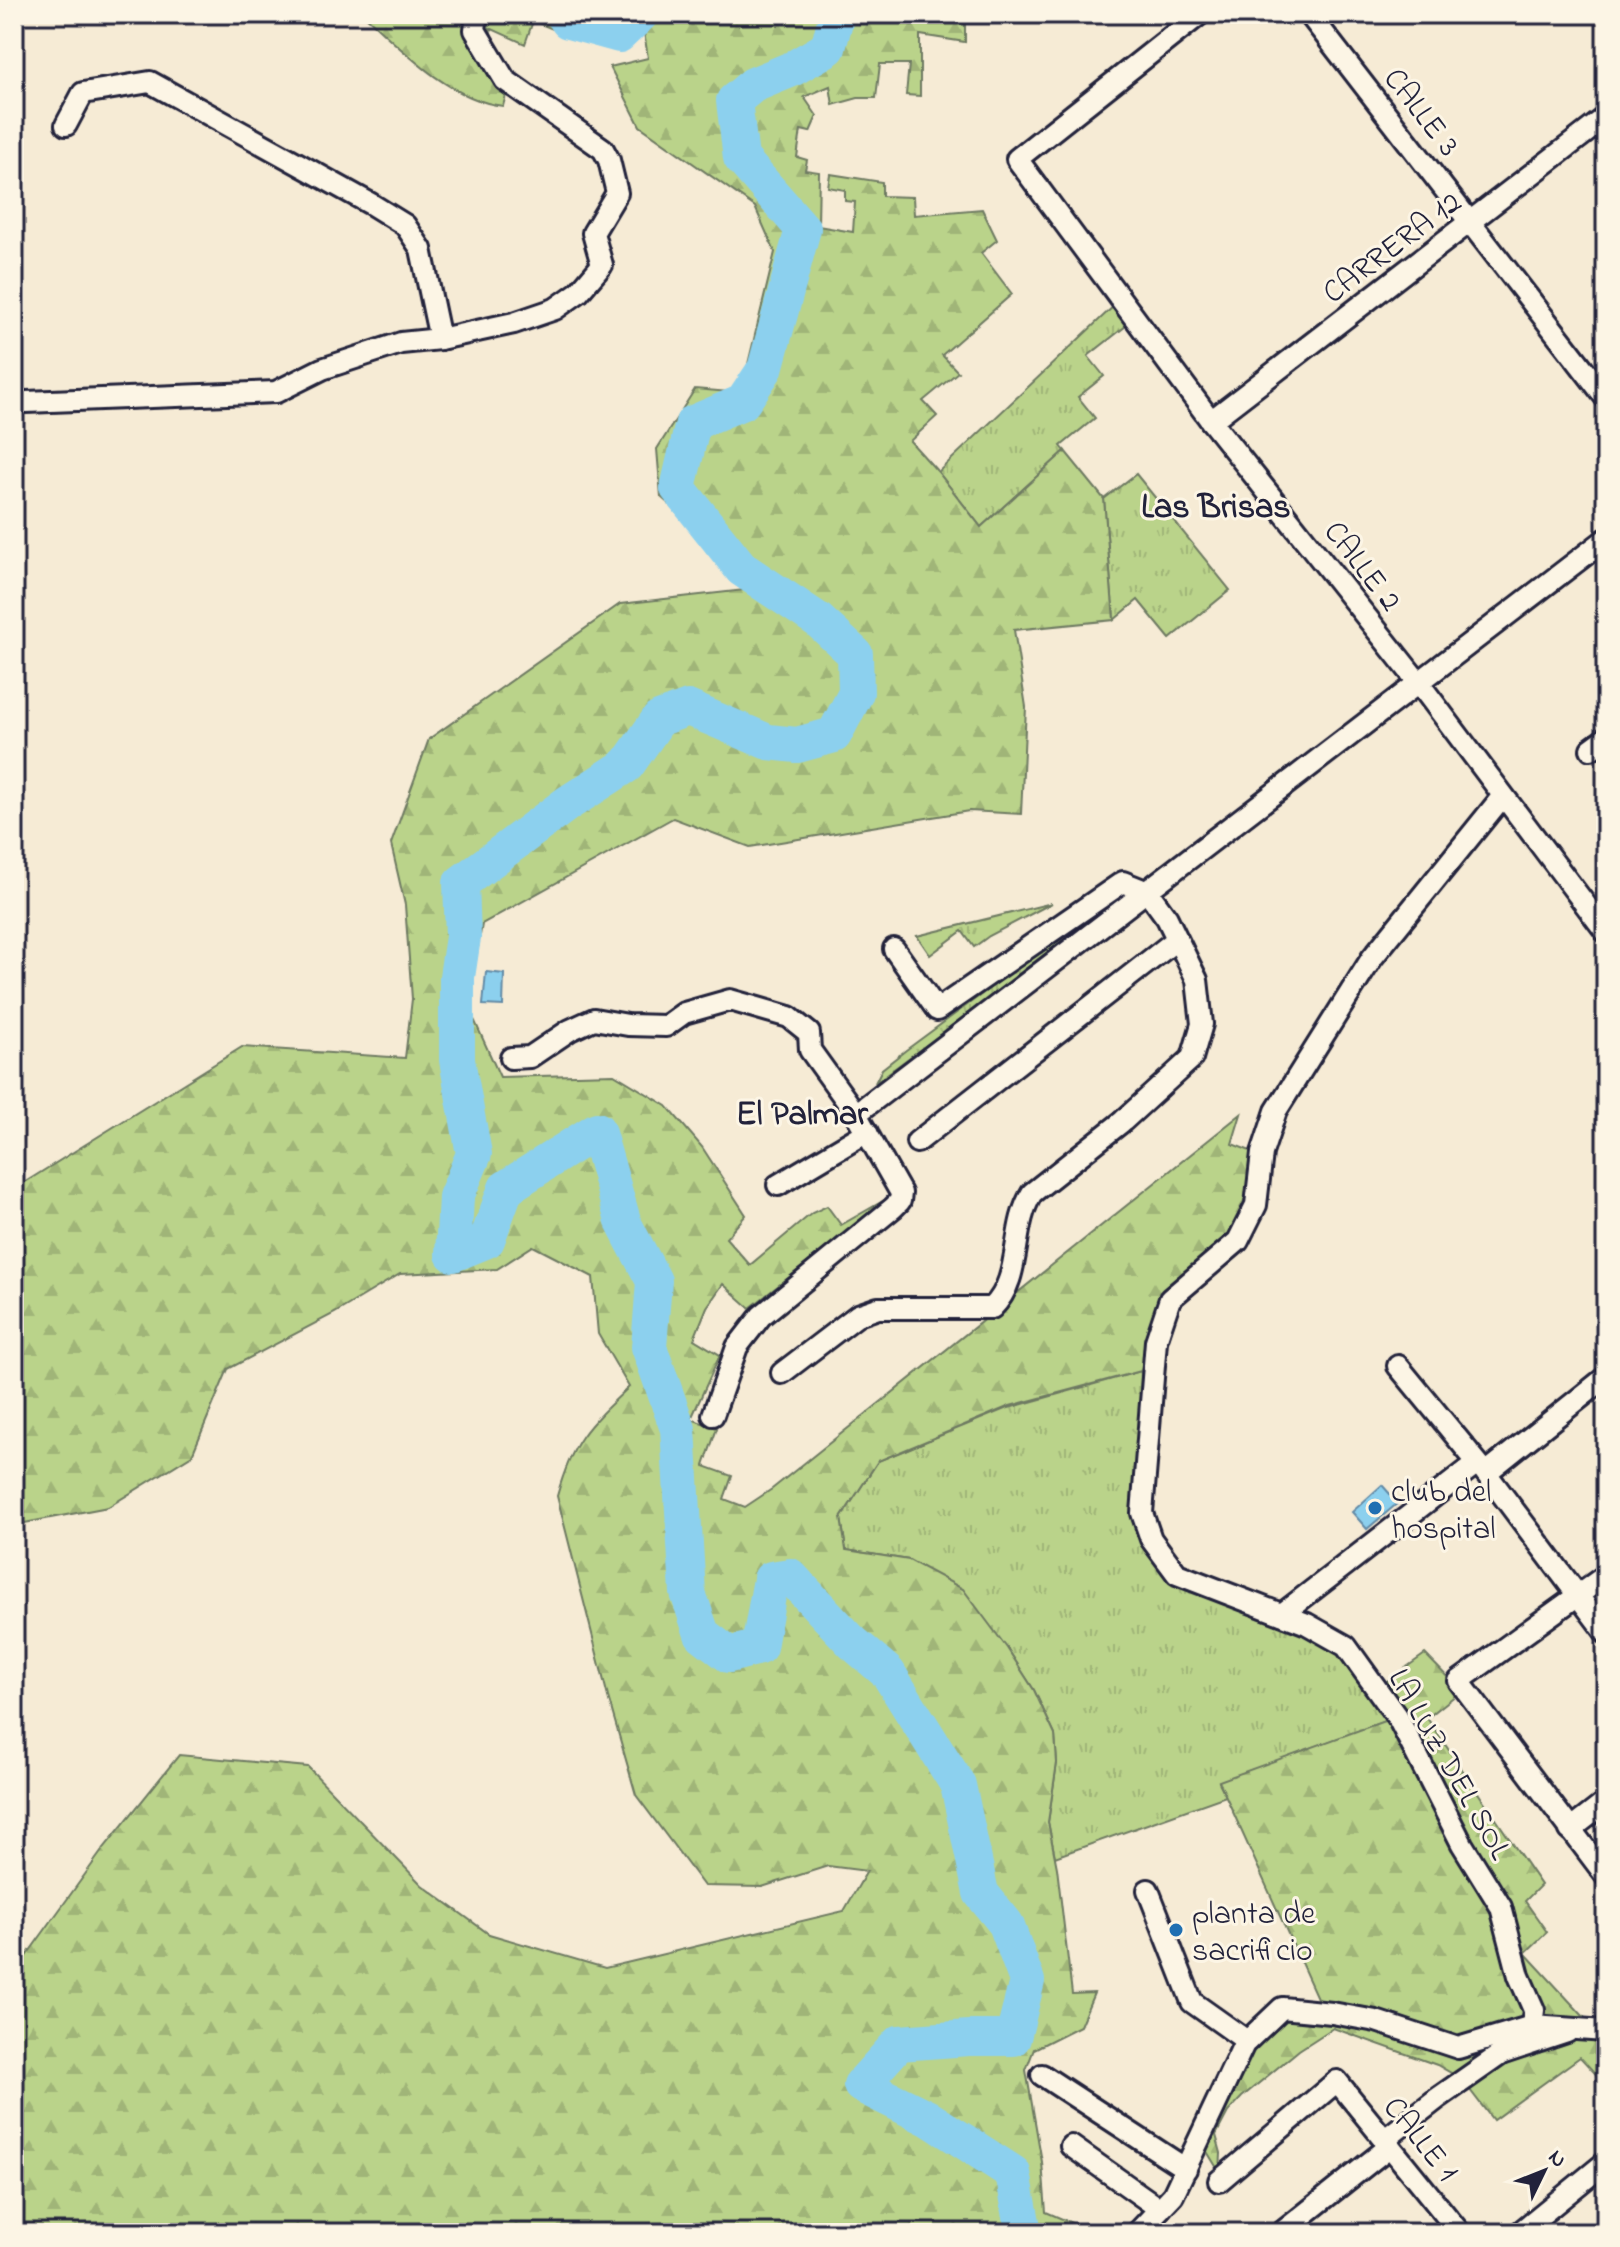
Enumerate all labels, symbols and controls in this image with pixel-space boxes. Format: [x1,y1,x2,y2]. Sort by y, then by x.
street label: CALLE 3 [1370,59,1470,168]
street label: CARRERA 12 [1314,181,1473,317]
district label: Las Brisas [1141,484,1291,534]
street label: CALLE 2 [1311,512,1412,623]
district label: El Palmar [736,1091,869,1141]
place label: club del hospital [1391,1470,1496,1554]
marker: club del hospital [1366,1499,1384,1517]
street label: LA LUZ DEL SOL [1374,1660,1522,1869]
place label: planta de sacrificio [1192,1892,1316,1976]
marker: planta de sacrificio [1167,1921,1185,1939]
street label: CALLE 1 [1370,2087,1469,2193]
north arrow [1504,2131,1584,2211]
text: N [1540,2143,1573,2176]

